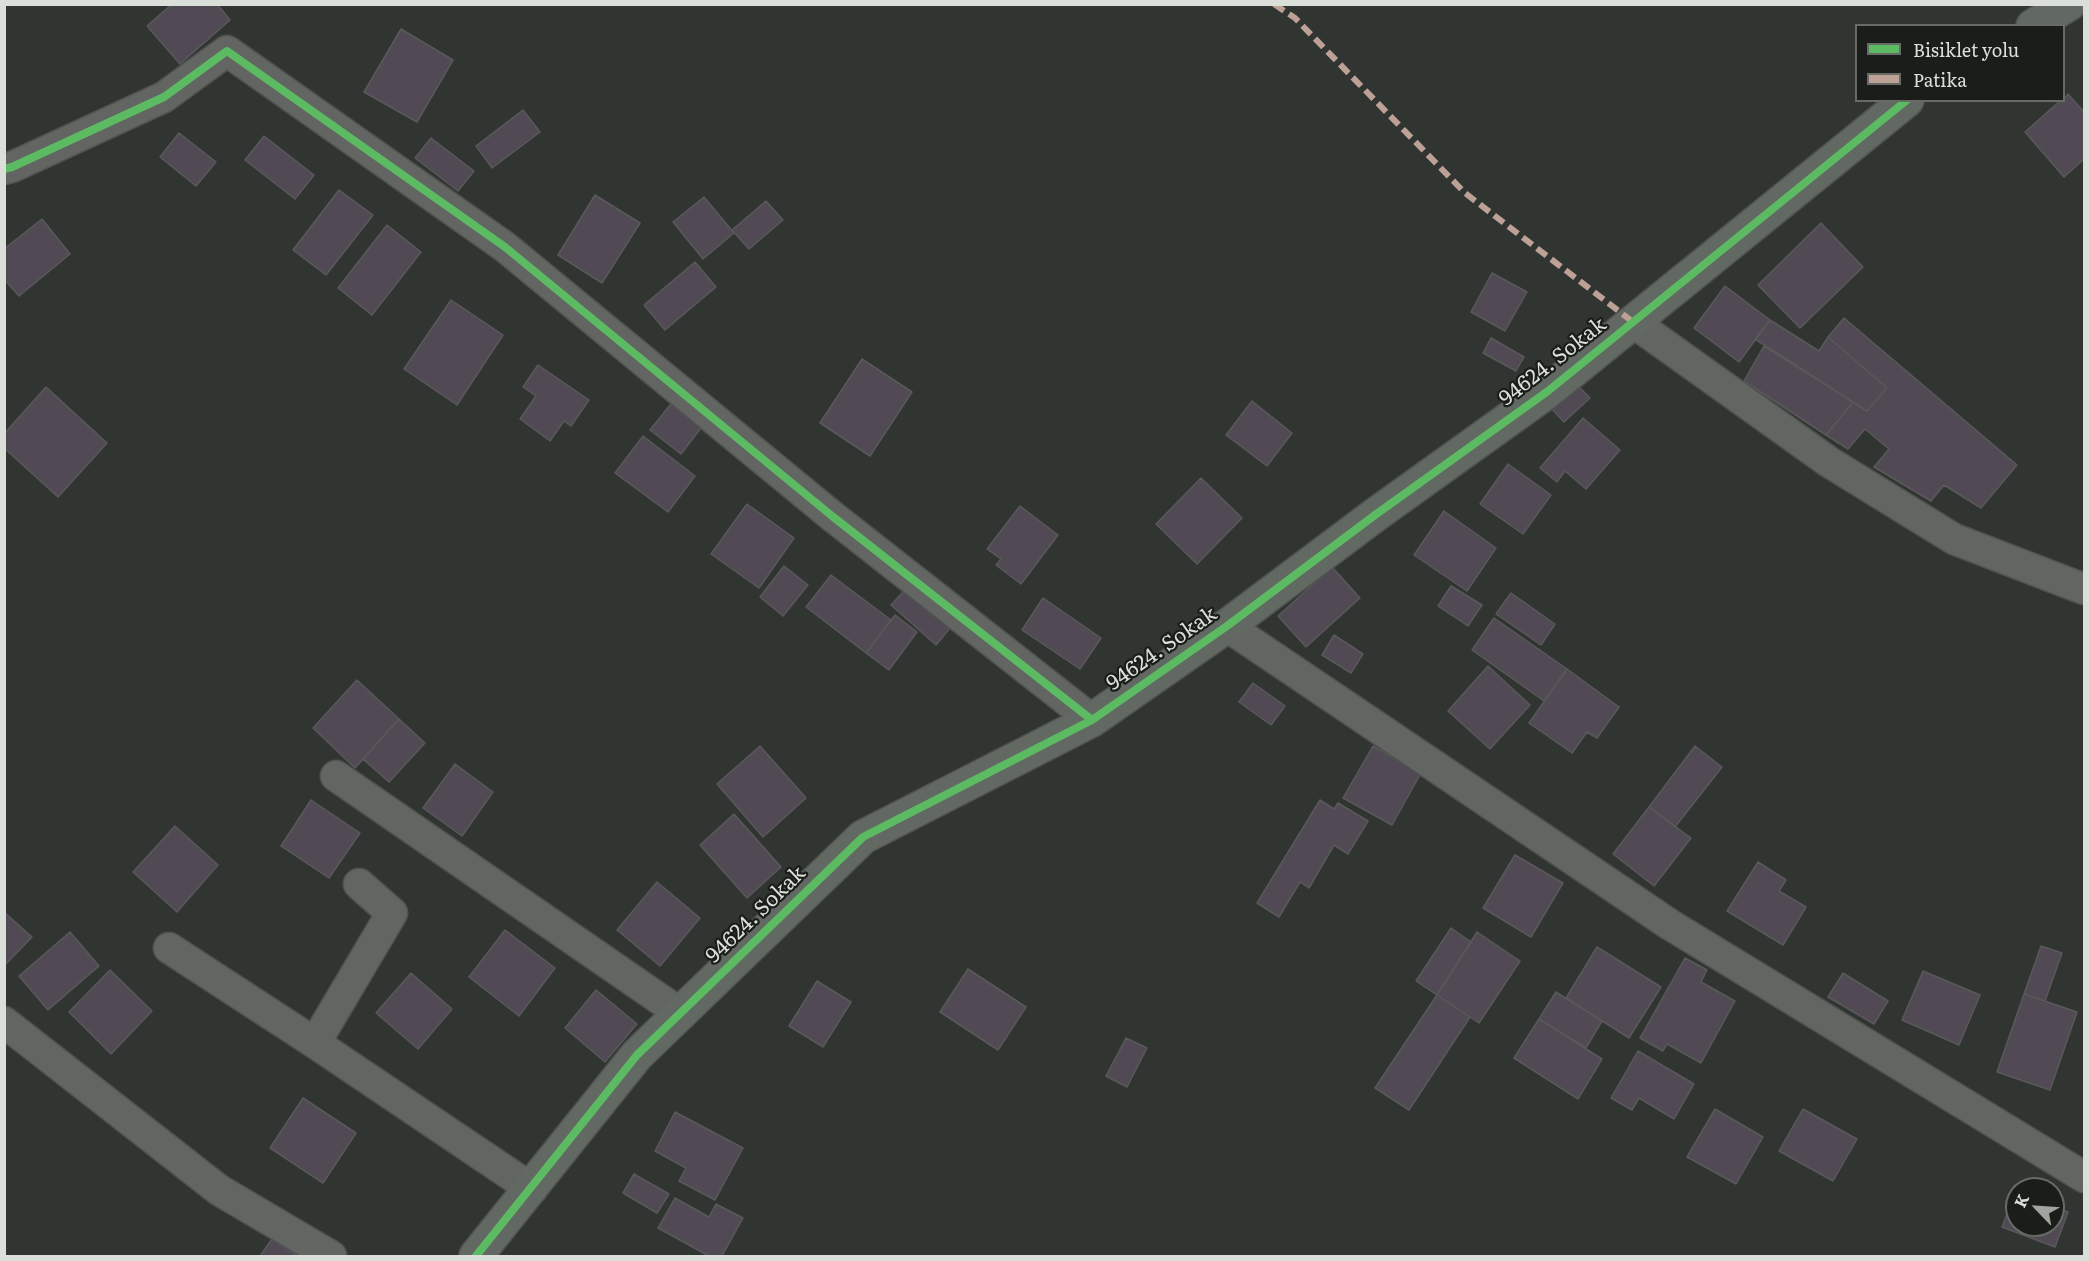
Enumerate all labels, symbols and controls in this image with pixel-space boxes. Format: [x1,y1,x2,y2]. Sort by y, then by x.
legend [1855,24,2065,102]
text: Bisiklet yolu [1913,36,2019,63]
text: Patika [1913,66,1967,93]
street label: 94624. Sokak [1495,312,1611,412]
street label: 94624. Sokak [1102,602,1222,696]
street label: 94624. Sokak [701,861,811,969]
north arrow [2005,1177,2065,1237]
text: K [2007,1189,2034,1211]

